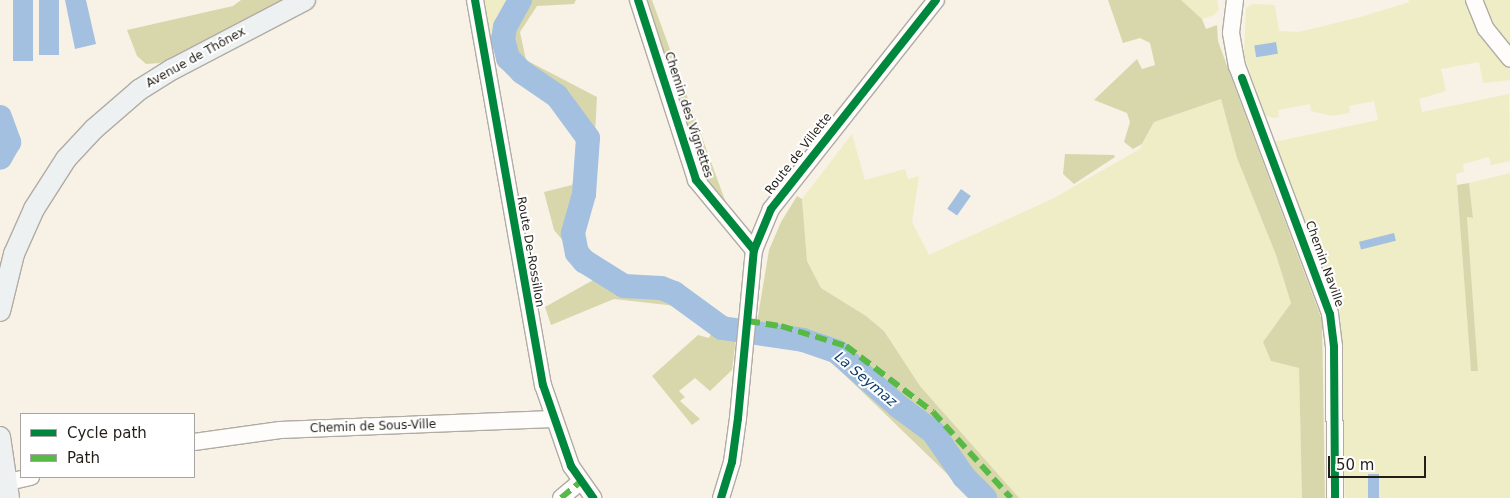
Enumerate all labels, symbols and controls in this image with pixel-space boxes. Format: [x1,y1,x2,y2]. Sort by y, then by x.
street label: Avenue de Thônex [144,25,248,91]
street label: Chemin des Vignettes [661,50,715,180]
street label: Route de Villette [763,110,835,198]
street label: Route De-Rossillon [513,196,547,308]
street label: Chemin Naville [1302,219,1346,309]
water label: La Seymaz [831,348,901,410]
legend [20,413,195,478]
street label: Chemin de Sous-Ville [310,418,436,436]
text: Cycle path [67,424,147,442]
scale bar [1330,446,1428,478]
text: Path [67,449,100,467]
text: 50 m [1336,456,1374,474]

